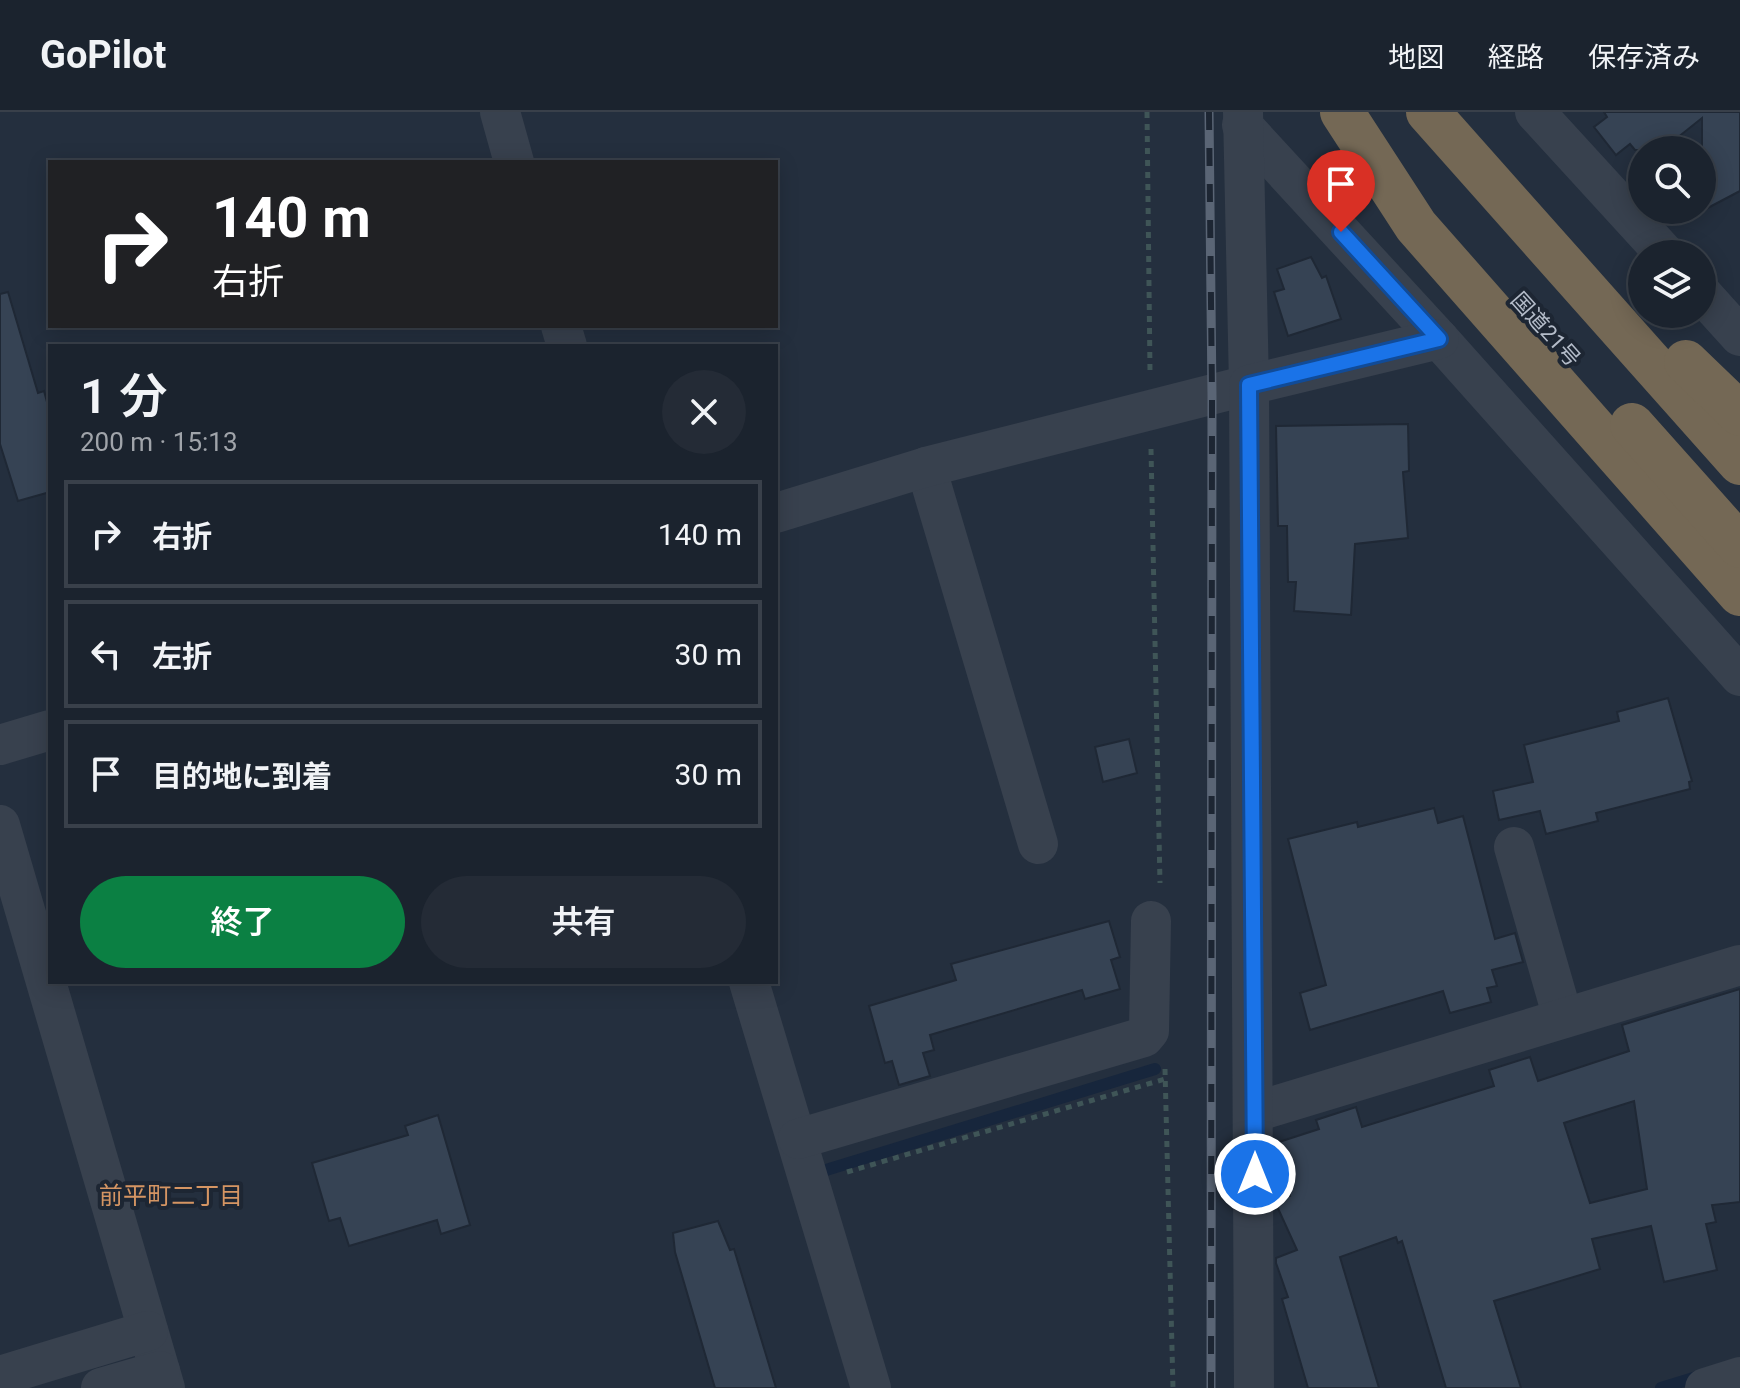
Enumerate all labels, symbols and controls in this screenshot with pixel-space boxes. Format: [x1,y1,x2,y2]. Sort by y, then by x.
text: GoPilot [40,33,166,77]
text: 地図 [1388,41,1444,74]
text: 経路 [1488,41,1544,74]
text: 保存済み [1588,41,1700,74]
map controls [1628,136,1716,328]
button: search [1628,136,1716,224]
pin [1307,150,1375,232]
icon: arrive [1319,162,1363,206]
text: 140 m [212,185,371,251]
icon: right [80,192,184,296]
button: layers [1628,240,1716,328]
text: 右折 [212,261,284,303]
street label: 国道21号 [1506,287,1585,371]
text: 1 分 [80,368,167,425]
button: close [662,370,746,454]
text: 200 m · 15:13 [80,427,238,457]
icon: right [84,512,128,556]
text: 140 m [658,517,742,552]
text: 右折 [152,519,212,554]
icon: left [84,632,128,676]
text: 30 m [675,637,742,672]
text: 左折 [152,639,212,674]
icon: arrive [84,752,128,796]
text: 30 m [675,757,742,792]
text: 目的地に到着 [152,759,332,794]
button: 終了 [80,876,405,968]
button: 共有 [421,876,746,968]
position arrow [1213,1132,1297,1216]
district label: 前平町二丁目 [99,1182,243,1210]

